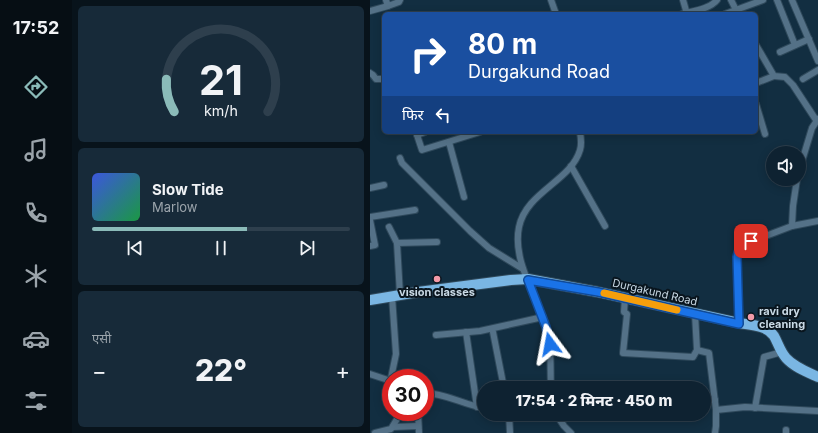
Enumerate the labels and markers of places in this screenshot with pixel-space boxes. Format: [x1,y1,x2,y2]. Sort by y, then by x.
pin [734,224,768,258]
marker: vision classes [432,274,442,284]
place label: vision classes [399,285,475,299]
place label: ravi dry cleaning [759,304,805,331]
marker: ravi dry cleaning [746,312,756,322]

